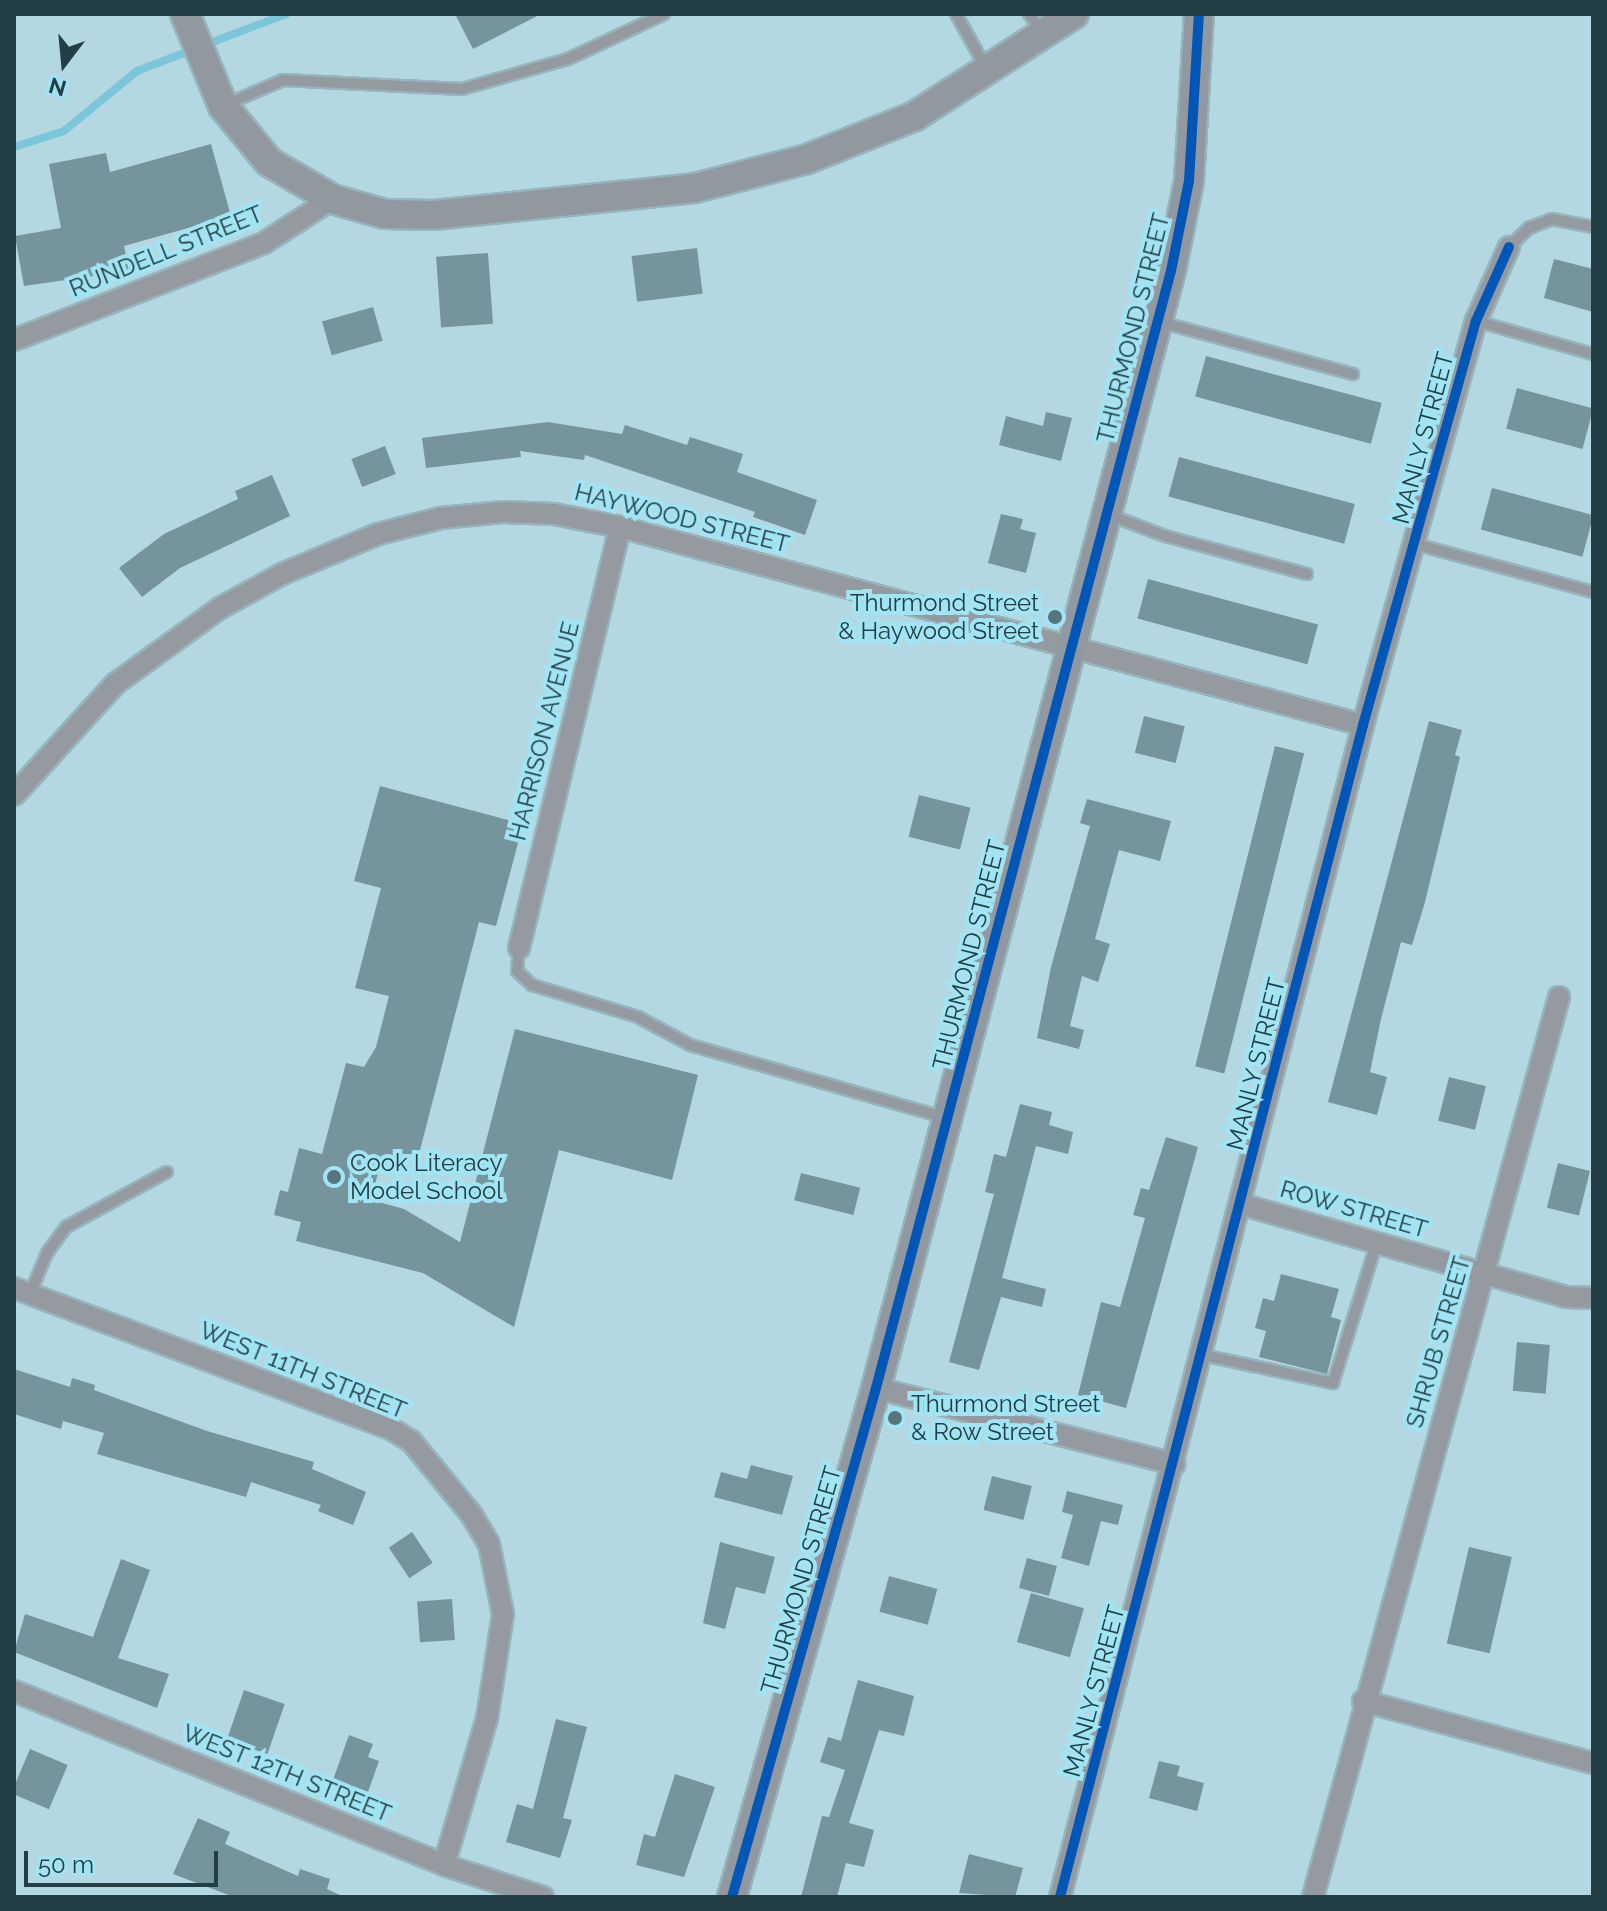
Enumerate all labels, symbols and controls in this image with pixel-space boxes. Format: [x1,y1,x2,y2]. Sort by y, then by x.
north arrow [24,24,104,104]
text: N [46,72,69,102]
street label: RUNDELL STREET [65,199,267,303]
street label: THURMOND STREET [1091,210,1175,446]
street label: MANLY STREET [1386,349,1460,527]
street label: HAYWOOD STREET [572,477,792,559]
place label: Thurmond Street & Haywood Street [838,589,1039,645]
marker: Thurmond Street & Haywood Street [1046,608,1064,626]
street label: HARRISON AVENUE [503,618,585,844]
street label: THURMOND STREET [927,837,1011,1073]
street label: MANLY STREET [1221,974,1291,1154]
place label: Cook Literacy Model School [350,1149,504,1205]
marker: Cook Literacy Model School [325,1168,343,1186]
street label: ROW STREET [1276,1174,1432,1244]
street label: SHRUB STREET [1400,1253,1476,1431]
street label: WEST 11TH STREET [195,1315,411,1425]
place label: Thurmond Street & Row Street [911,1390,1100,1446]
marker: Thurmond Street & Row Street [886,1409,904,1427]
street label: THURMOND STREET [755,1463,847,1697]
street label: MANLY STREET [1057,1602,1131,1780]
street label: WEST 12TH STREET [178,1718,396,1828]
scale bar [28,1835,222,1885]
text: 50 m [38,1850,94,1879]

